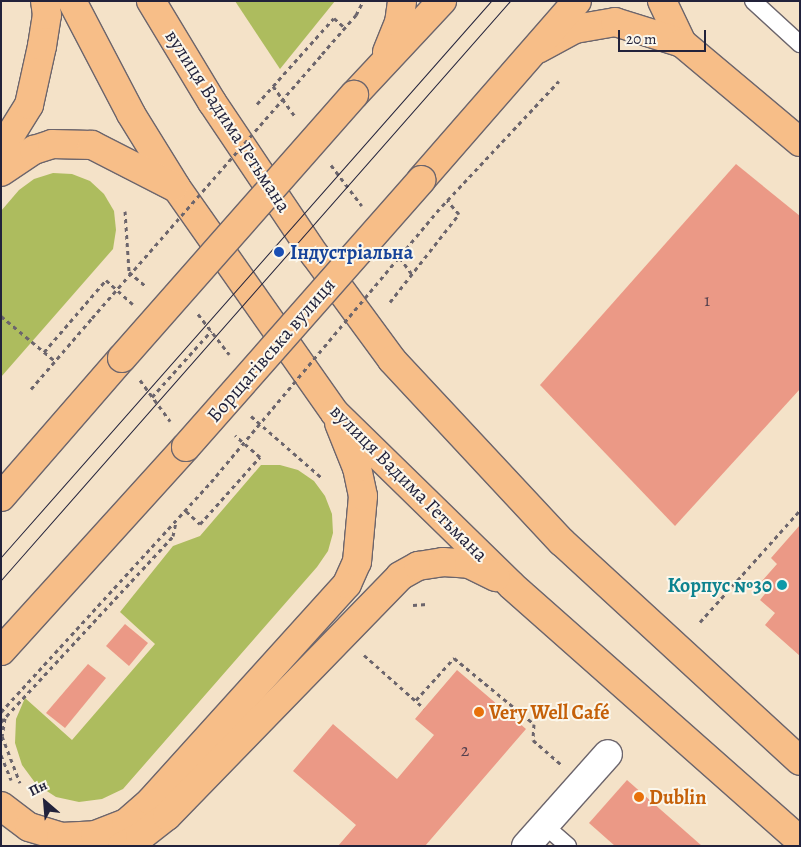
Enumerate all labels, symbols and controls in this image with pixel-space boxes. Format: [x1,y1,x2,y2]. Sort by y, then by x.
scale bar [621,20,708,52]
street label: вулиця Вадима Гетьмана [160,25,296,217]
text: 20 m [626,29,657,49]
place label: Індустріальна [290,240,413,264]
marker: Індустріальна [272,245,286,259]
street label: Борщагівська вулиця [202,273,340,427]
house number: 1 [704,289,710,311]
street label: вулиця Вадима Гетьмана [325,399,493,567]
place label: Корпус №30 [667,573,772,597]
marker: Корпус №30 [776,579,788,591]
place label: Very Well Café [489,700,609,724]
marker: Very Well Café [473,706,485,718]
house number: 2 [461,739,469,761]
text: Пн [25,776,50,801]
north arrow [20,777,70,827]
place label: Dublin [649,785,706,809]
marker: Dublin [633,791,645,803]

